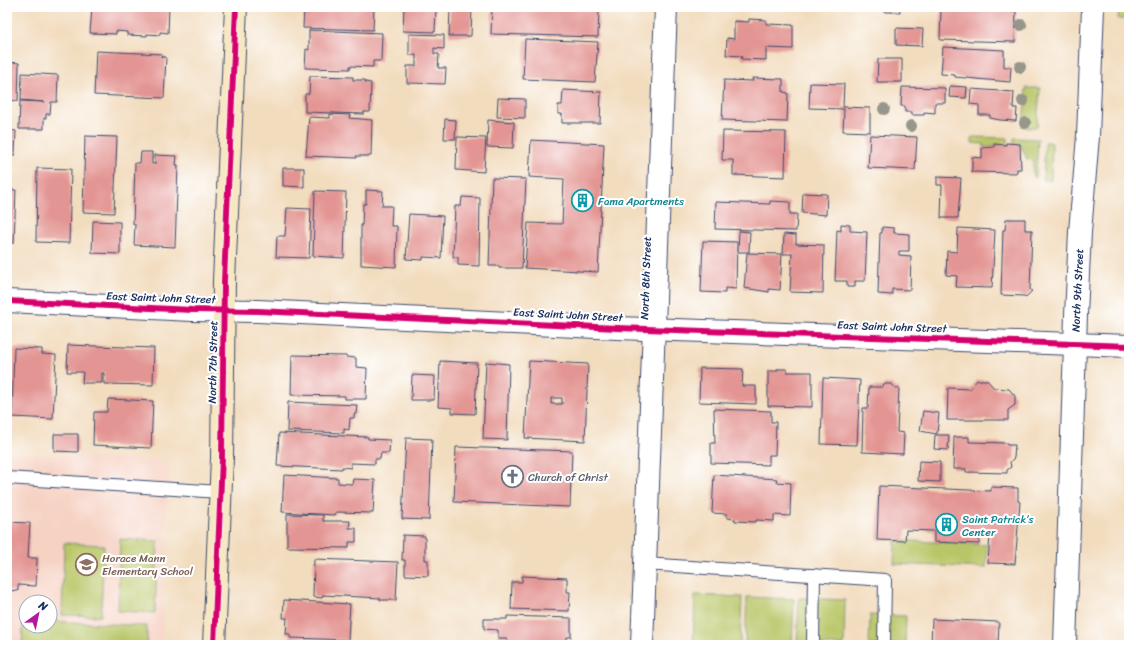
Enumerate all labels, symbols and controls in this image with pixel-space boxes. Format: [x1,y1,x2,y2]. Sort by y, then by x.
building icon: Fama Apartments [569,188,595,214]
place label: Fama Apartments [598,192,685,211]
street label: North 8th Street [635,236,657,320]
street label: North 9th Street [1066,248,1089,332]
street label: East Saint John Street [106,287,217,309]
street label: East Saint John Street [513,303,624,327]
street label: East Saint John Street [837,316,948,338]
street label: North 7th Street [203,320,223,404]
church icon: Church of Christ [500,464,526,490]
place label: Church of Christ [528,468,609,487]
place label: Saint Patrick’s Center [962,510,1035,542]
building icon: Saint Patrick’s Center [934,512,960,538]
place label: Horace Mann Elementary School [102,549,194,581]
school or university icon: Horace Mann Elementary School [73,551,99,577]
north arrow [18,594,58,634]
text: N [34,595,52,616]

